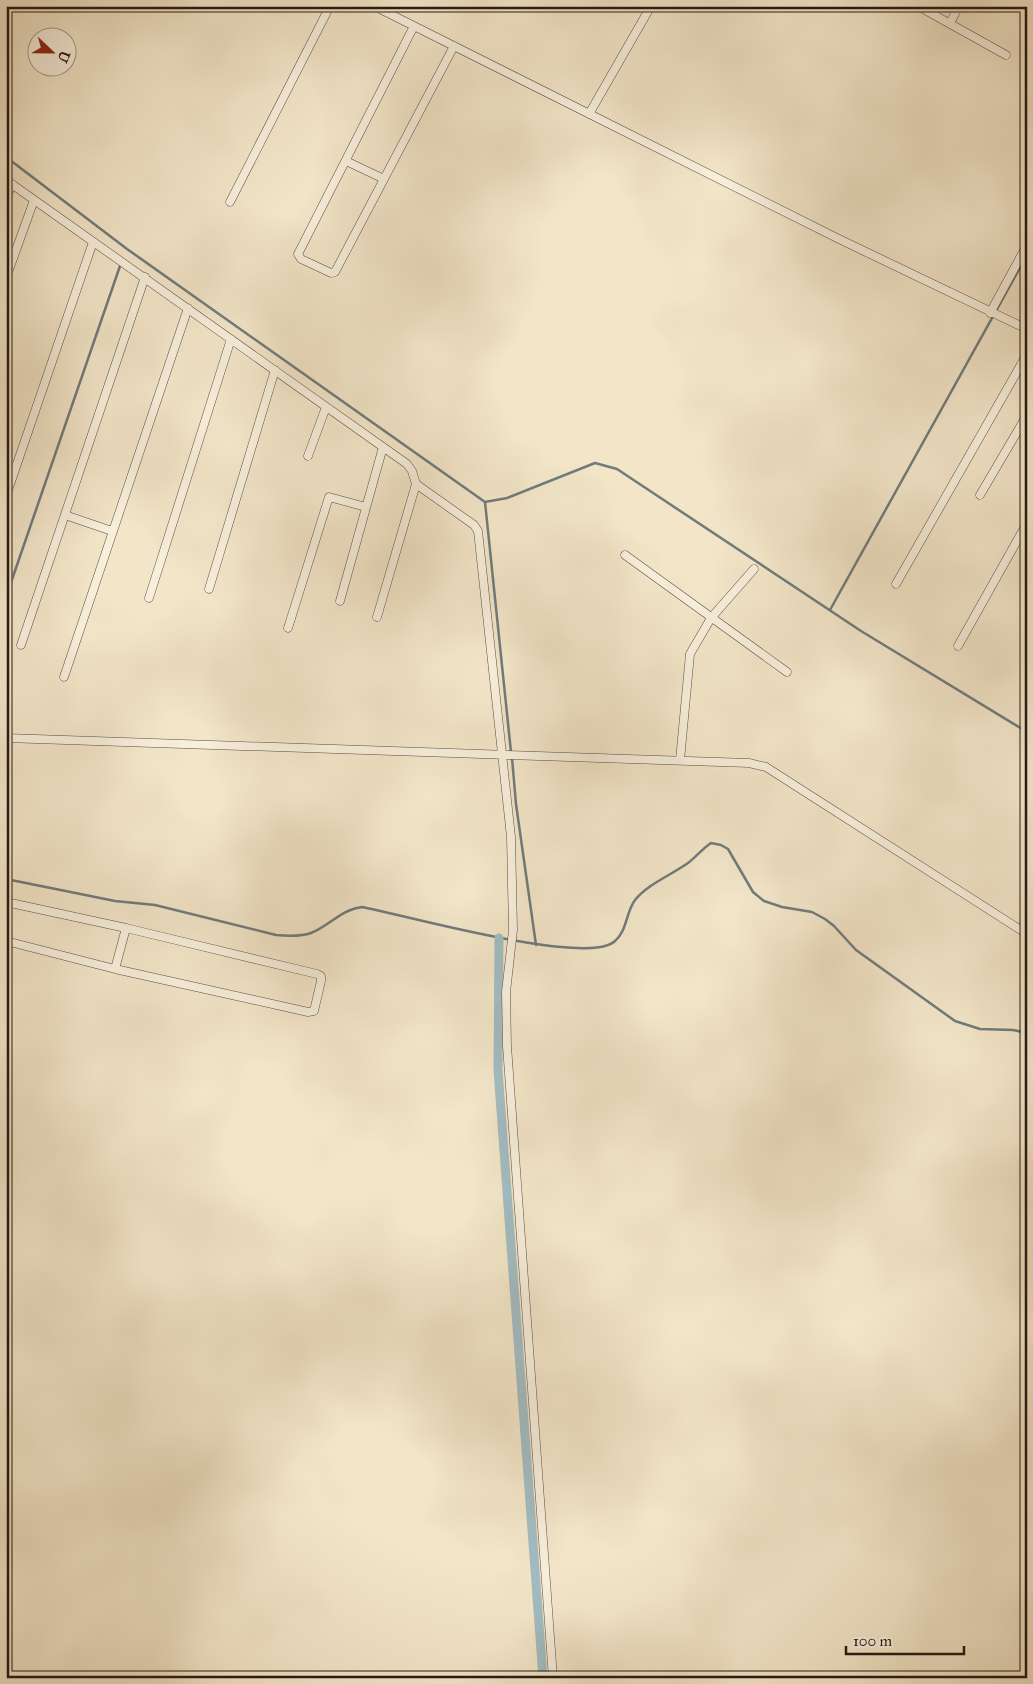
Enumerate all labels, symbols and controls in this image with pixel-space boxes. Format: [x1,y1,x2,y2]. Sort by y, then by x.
north arrow [28,28,78,78]
text: U [53,48,74,66]
scale bar [846,1624,963,1656]
text: 100 m [853,1632,893,1650]

